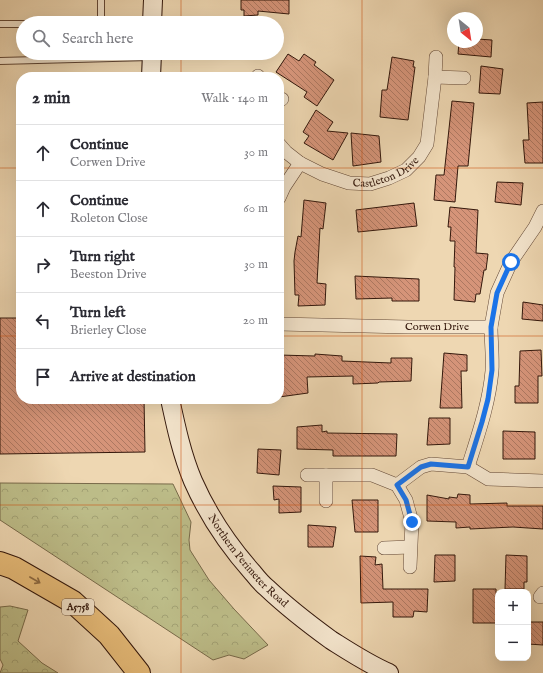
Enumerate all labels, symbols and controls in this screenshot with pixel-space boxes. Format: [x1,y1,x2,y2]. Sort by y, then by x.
north arrow [447,12,483,48]
search box [16,16,284,60]
icon: search [30,27,52,49]
text: Search here [62,29,133,48]
text: 2 min [32,88,70,109]
text: Walk · 140 m [201,90,268,107]
text: Continue [70,135,128,154]
icon: ahead [32,142,54,164]
text: 30 m [244,144,268,161]
text: Corwen Drive [70,154,146,171]
street label: Castleton Drive [352,154,422,191]
text: Continue [70,191,128,210]
icon: ahead [32,198,54,220]
text: 60 m [243,200,268,217]
text: Roleton Close [70,210,148,227]
text: Turn right [70,247,135,266]
route start [502,253,520,271]
icon: right [32,254,54,276]
text: 30 m [244,256,268,273]
text: Beeston Drive [70,266,147,283]
text: Turn left [70,303,126,322]
icon: left [32,310,54,332]
text: 20 m [243,312,268,329]
street label: Corwen Drive [405,320,469,334]
text: Brierley Close [70,322,147,339]
icon: arrive [32,366,54,388]
text: Arrive at destination [70,367,196,386]
street label: Northern Perimeter Road [205,512,291,611]
route end [403,513,421,531]
one-way arrow [29,577,41,585]
map controls [495,589,531,661]
button: + [495,589,531,625]
road number: A5758 [62,599,94,615]
button: − [495,625,531,661]

